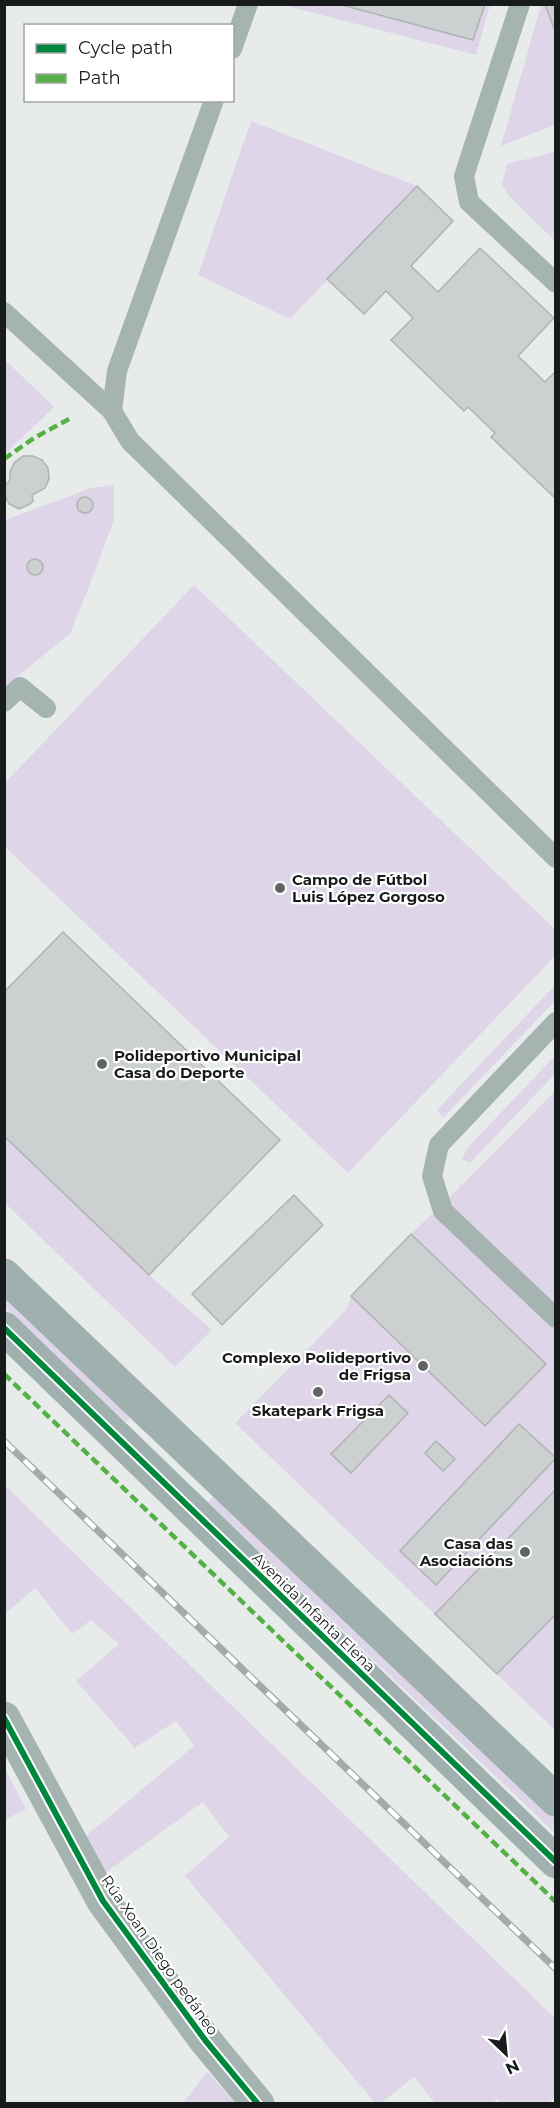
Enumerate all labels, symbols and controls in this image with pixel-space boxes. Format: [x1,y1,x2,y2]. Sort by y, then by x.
legend [24,24,234,102]
text: Cycle path [78,37,173,59]
text: Path [78,67,121,89]
place label: Campo de Fútbol Luis López Gorgoso [292,870,445,906]
marker: Campo de Fútbol Luis López Gorgoso [273,881,287,895]
place label: Polideportivo Municipal Casa do Deporte [114,1046,301,1082]
marker: Polideportivo Municipal Casa do Deporte [95,1057,109,1071]
place label: Complexo Polideportivo de Frigsa [222,1348,411,1384]
marker: Complexo Polideportivo de Frigsa [416,1359,430,1373]
marker: Skatepark Frigsa [311,1385,325,1399]
place label: Skatepark Frigsa [252,1401,384,1420]
place label: Casa das Asociacións [419,1534,513,1570]
marker: Casa das Asociacións [518,1545,532,1559]
street label: Avenida Infanta Elena [249,1548,379,1676]
street label: Rúa Xoan Diego pedáneo [97,1871,223,2039]
north arrow [476,2024,536,2084]
text: N [502,2056,522,2078]

